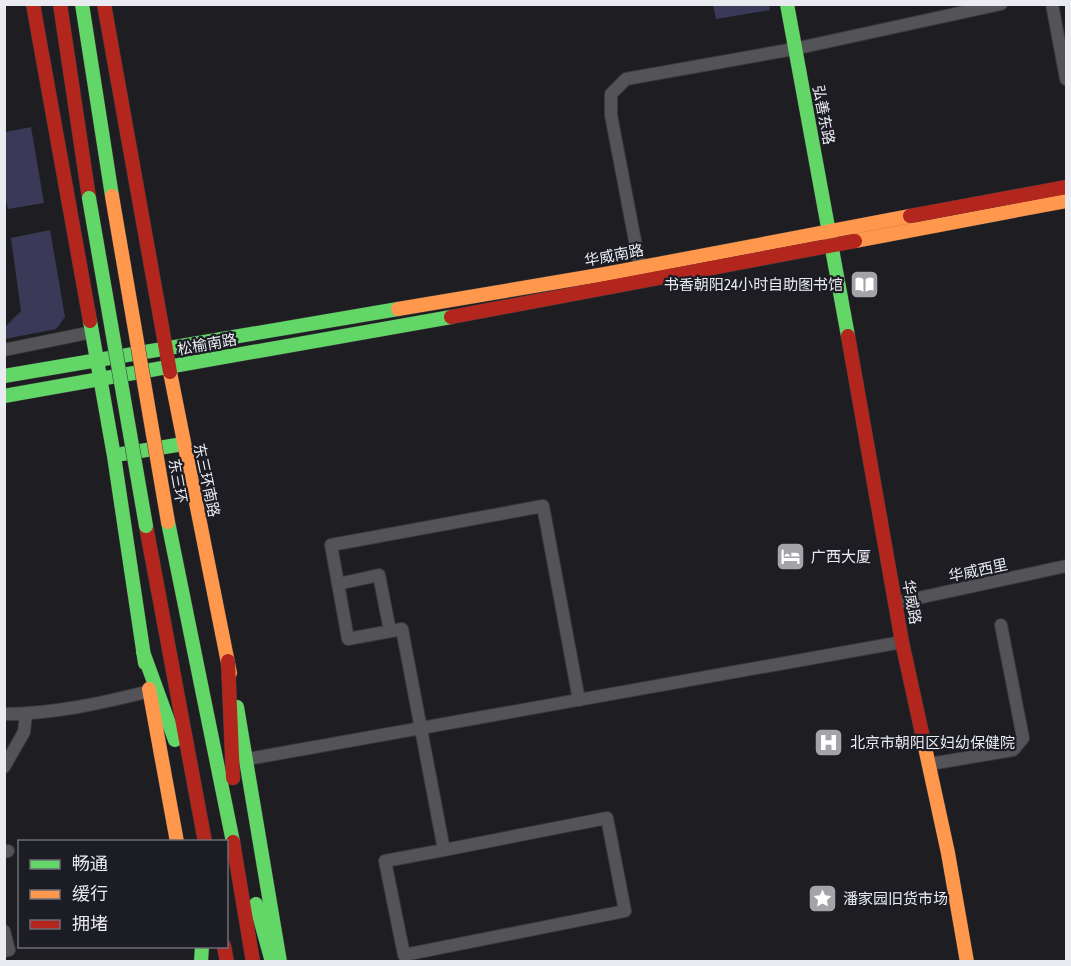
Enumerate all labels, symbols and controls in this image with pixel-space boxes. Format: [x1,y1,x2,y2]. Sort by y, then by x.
street label: 弘善东路 [810,84,838,146]
street label: 华威南路 [583,241,645,269]
library icon: 书香朝阳24小时自助图书馆 [848,268,880,300]
place label: 书香朝阳24小时自助图书馆 [664,276,843,293]
street label: 松榆南路 [176,330,238,358]
street label: 东三环南路 [191,442,223,518]
street label: 东三环 [166,457,190,505]
hotel icon: 广西大厦 [774,540,806,572]
place label: 广西大厦 [811,548,871,565]
street label: 华威西里 [947,555,1009,585]
street label: 华威路 [900,578,924,626]
hospital icon: 北京市朝阳区妇幼保健院 [813,726,845,758]
place label: 北京市朝阳区妇幼保健院 [850,734,1015,751]
legend [18,840,228,948]
text: 畅通 [72,853,108,874]
place icon: 潘家园旧货市场 [806,882,838,914]
text: 缓行 [72,883,108,904]
place label: 潘家园旧货市场 [843,890,948,907]
text: 拥堵 [72,913,108,934]

